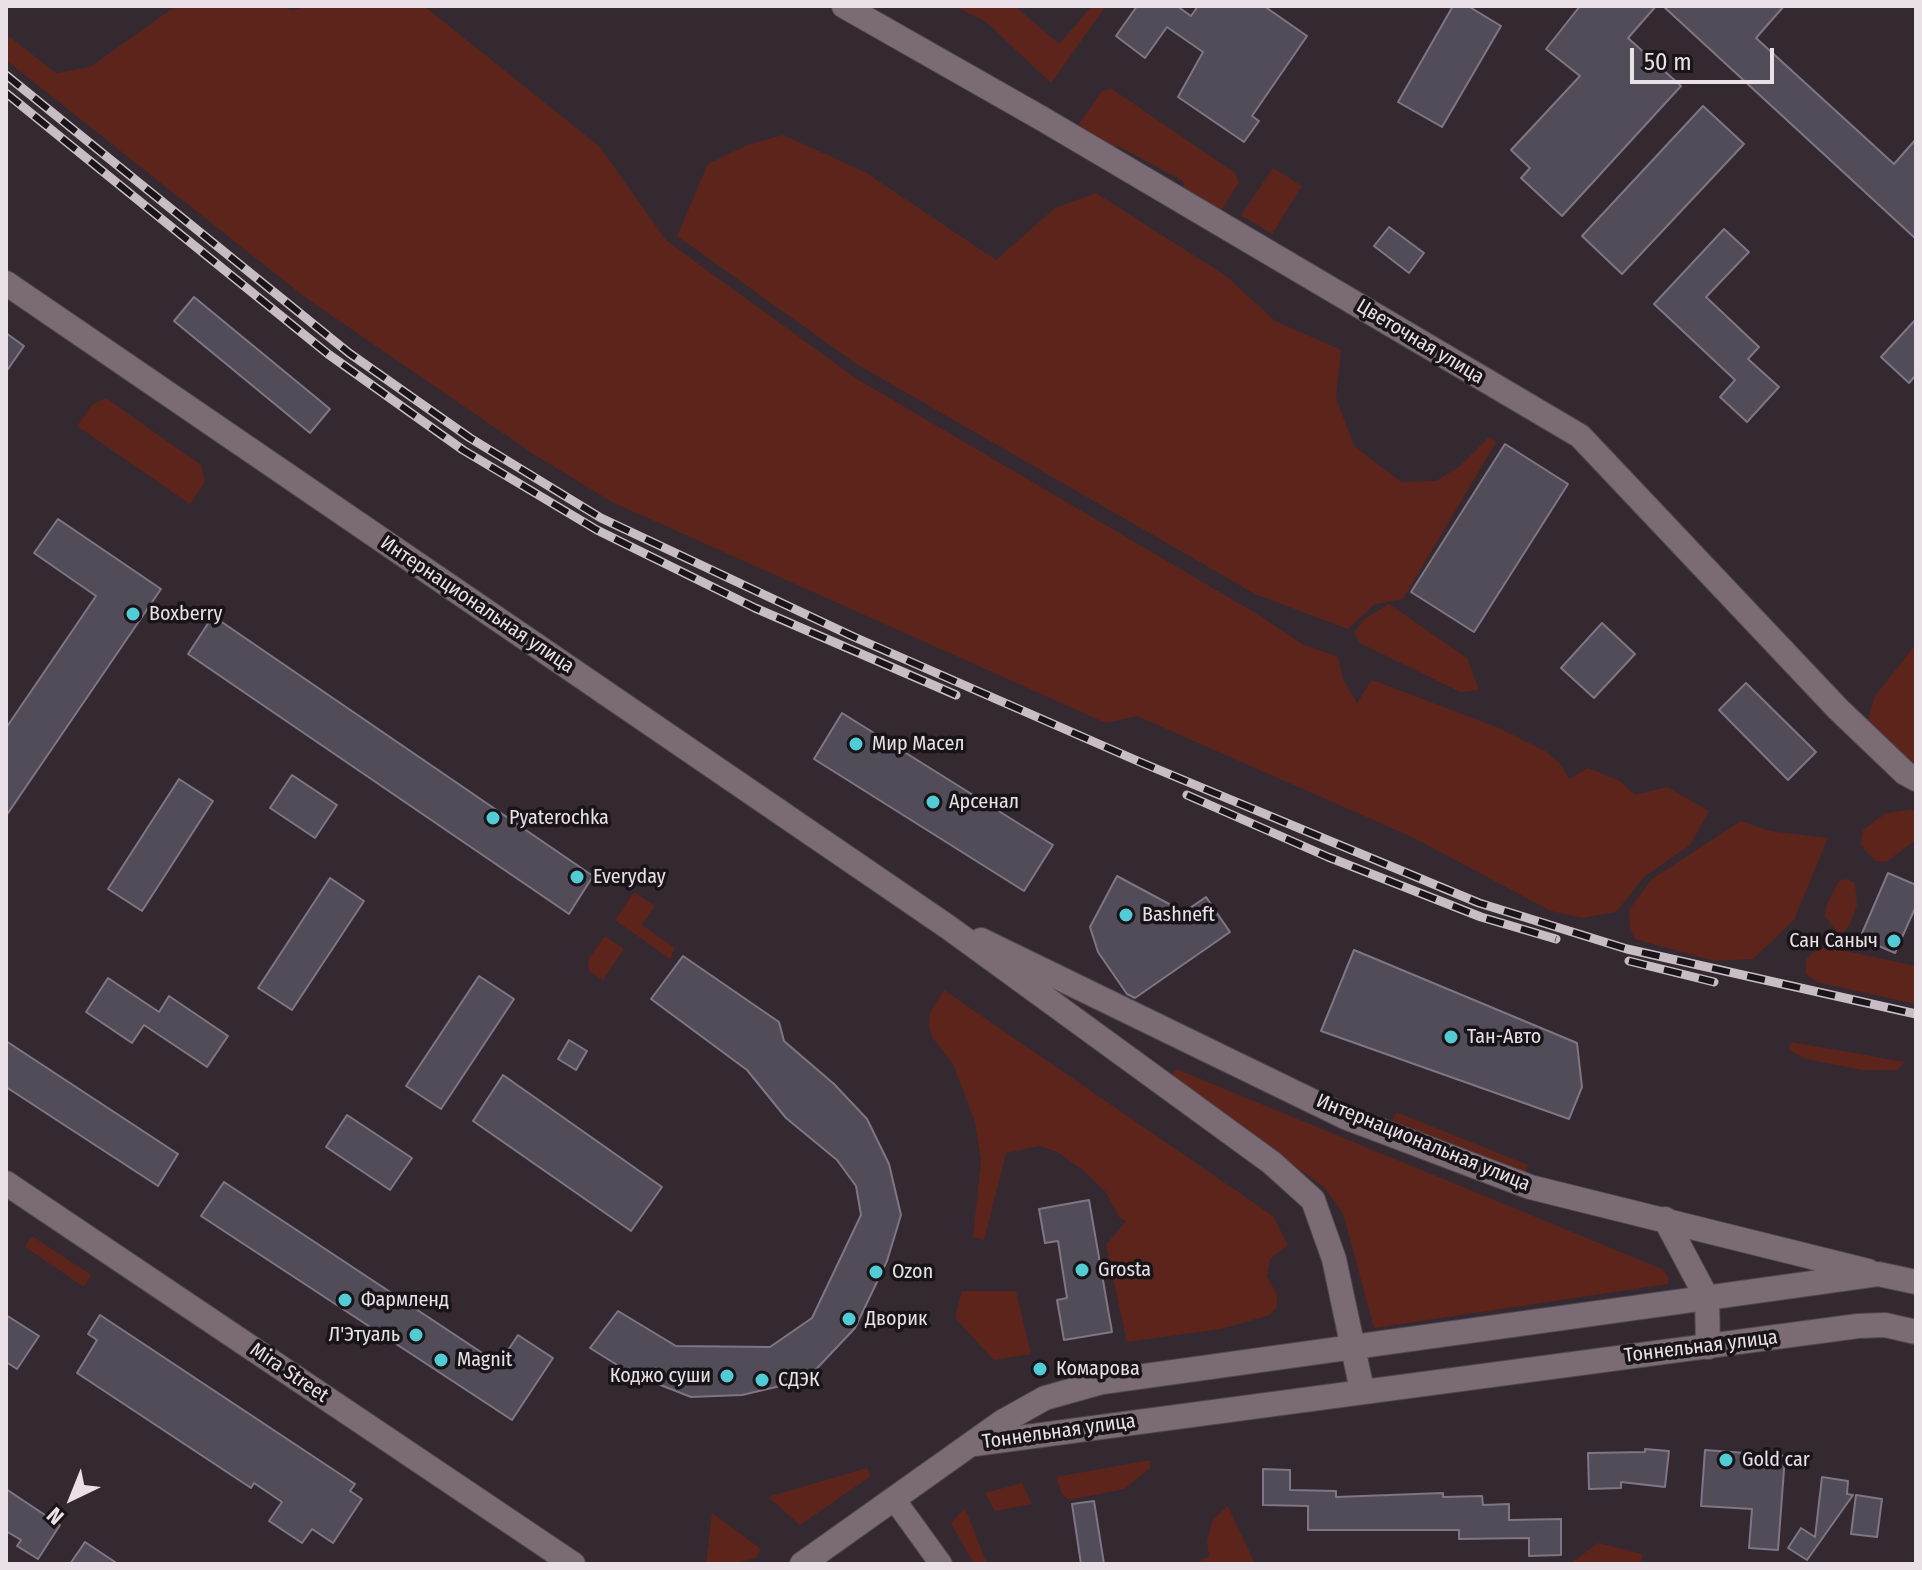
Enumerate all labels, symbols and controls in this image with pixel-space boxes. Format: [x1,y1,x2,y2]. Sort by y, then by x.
scale bar [1634,32,1778,82]
text: 50 m [1644,48,1692,76]
street label: Цветочная улица [1352,294,1488,390]
street label: Интернациональная улица [376,531,578,679]
place label: Boxberry [149,602,222,626]
marker: Boxberry [124,605,142,623]
place label: Мир Масел [872,732,964,756]
marker: Мир Масел [847,735,865,753]
place label: Арсенал [949,790,1019,814]
marker: Арсенал [924,793,942,811]
place label: Pyaterochka [509,806,609,830]
marker: Pyaterochka [484,809,502,827]
place label: Everyday [593,865,666,889]
marker: Everyday [568,868,586,886]
place label: Bashneft [1142,903,1215,927]
marker: Bashneft [1117,906,1135,924]
place label: Сан Саныч [1789,929,1878,953]
marker: Сан Саныч [1885,932,1903,950]
place label: Тан-Авто [1467,1025,1541,1049]
marker: Тан-Авто [1442,1028,1460,1046]
street label: Интернациональная улица [1313,1089,1533,1197]
place label: Grosta [1098,1258,1151,1282]
place label: Ozon [892,1260,933,1284]
marker: Grosta [1073,1261,1091,1279]
marker: Ozon [867,1263,885,1281]
place label: Фармленд [361,1288,449,1312]
marker: Фармленд [336,1291,354,1309]
place label: Дворик [865,1307,927,1331]
marker: Дворик [840,1310,858,1328]
place label: Л'Этуаль [328,1323,400,1347]
marker: Л'Этуаль [407,1326,425,1344]
street label: Тоннельная улица [1623,1326,1779,1368]
street label: Mira Street [245,1338,333,1408]
place label: Magnit [457,1348,512,1372]
marker: Magnit [432,1351,450,1369]
place label: Комарова [1056,1357,1140,1381]
marker: Комарова [1031,1360,1049,1378]
place label: Коджо суши [610,1364,711,1388]
marker: Коджо суши [718,1367,736,1385]
place label: СДЭК [778,1368,820,1392]
marker: СДЭК [753,1371,771,1389]
street label: Тоннельная улица [981,1409,1137,1455]
place label: Gold car [1742,1448,1810,1472]
marker: Gold car [1717,1451,1735,1469]
north arrow [32,1458,112,1538]
text: N [41,1502,69,1530]

